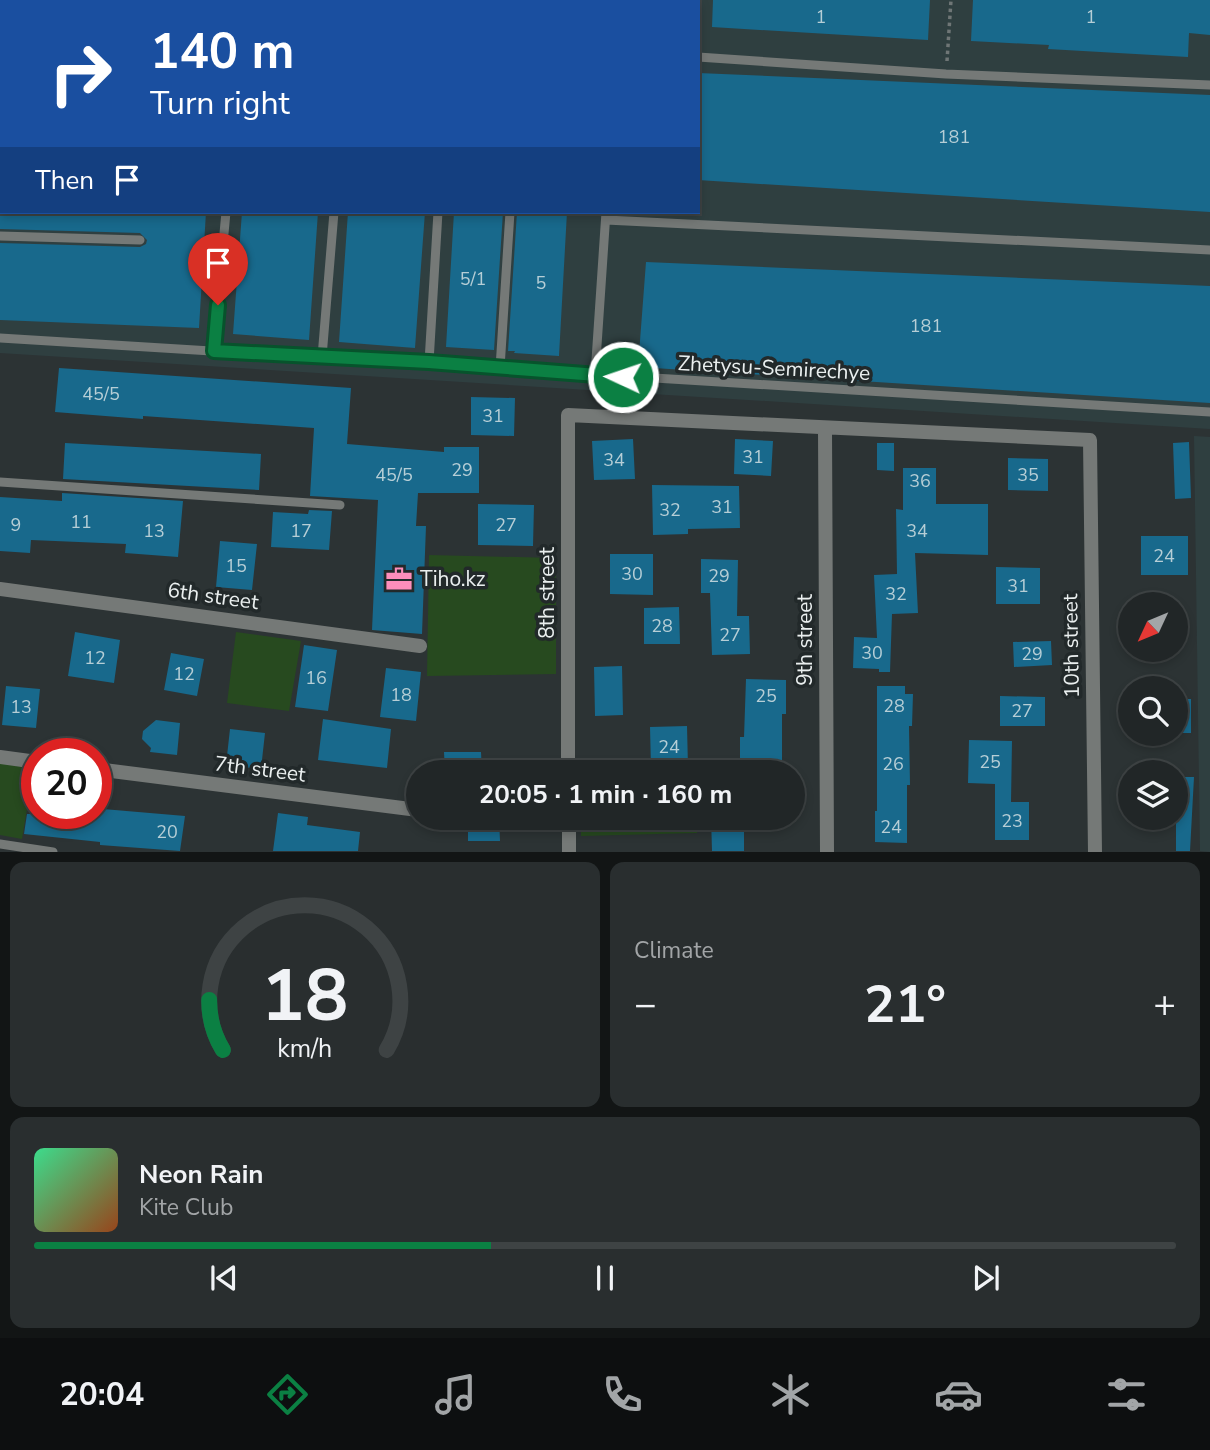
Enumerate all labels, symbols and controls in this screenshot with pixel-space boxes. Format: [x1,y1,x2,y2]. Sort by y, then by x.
house number: 1 [816,5,826,29]
house number: 1 [1086,5,1096,29]
text: 140 m [150,18,294,85]
icon: right [35,28,126,119]
text: Turn right [150,82,290,125]
house number: 181 [938,125,970,149]
icon: arrive [108,161,146,199]
text: Then [35,163,94,198]
pin [188,233,248,305]
icon: arrive [199,244,237,282]
house number: 5/1 [460,267,486,291]
house number: 5 [536,271,546,295]
house number: 181 [910,314,942,338]
position arrow [586,340,660,414]
street label: Zhetysu-Semirechye [677,349,871,387]
house number: 45/5 [82,382,120,406]
house number: 31 [482,404,504,428]
house number: 31 [742,445,764,469]
house number: 34 [603,448,625,472]
house number: 29 [451,458,473,482]
house number: 45/5 [375,463,413,487]
house number: 35 [1017,463,1039,487]
house number: 36 [909,469,931,493]
house number: 31 [711,495,733,519]
house number: 32 [659,498,681,522]
house number: 11 [70,510,92,534]
house number: 9 [11,513,21,537]
house number: 27 [495,513,517,537]
house number: 13 [143,519,165,543]
house number: 17 [290,519,312,543]
house number: 34 [906,519,928,543]
house number: 24 [1153,544,1175,568]
street label: 8th street [533,547,561,639]
house number: 15 [225,554,247,578]
house number: 30 [621,562,643,586]
office icon: Tiho.kz [384,564,414,594]
house number: 29 [708,564,730,588]
place label: Tiho.kz [420,565,486,593]
house number: 31 [1007,574,1029,598]
street label: 6th street [166,576,261,616]
house number: 32 [885,582,907,606]
north arrow [1118,592,1188,662]
map controls [1118,592,1188,830]
street label: 10th street [1056,593,1086,698]
street label: 9th street [791,594,819,686]
house number: 28 [651,614,673,638]
house number: 27 [719,623,741,647]
house number: 30 [861,641,883,665]
house number: 29 [1021,642,1043,666]
house number: 12 [84,646,106,670]
house number: 12 [173,662,195,686]
house number: 16 [305,666,327,690]
button: search [1118,676,1188,746]
house number: 18 [390,683,412,707]
house number: 25 [755,684,777,708]
house number: 28 [883,694,905,718]
house number: 13 [10,695,32,719]
house number: 27 [1011,699,1033,723]
house number: 24 [658,735,680,759]
speed limit sign: 20 [21,738,112,829]
street label: 7th street [213,750,308,789]
house number: 25 [979,750,1001,774]
house number: 26 [882,752,904,776]
button: layers [1118,760,1188,830]
text: 20:05 · 1 min · 160 m [479,777,732,812]
house number: 23 [1001,809,1023,833]
house number: 24 [880,815,902,839]
house number: 20 [156,820,178,844]
text: Climate [634,935,714,966]
text: 18 [261,947,349,1047]
text: 21° [864,969,946,1040]
text: − [634,979,657,1030]
text: + [1153,979,1176,1030]
text: km/h [277,1032,333,1066]
text: Neon Rain [139,1157,264,1192]
text: Kite Club [139,1192,233,1223]
icon: previous [205,1259,243,1297]
icon: pause [586,1259,624,1297]
icon: next [967,1259,1005,1297]
icon: directions [263,1370,312,1419]
icon: music [431,1370,480,1419]
icon: phone [598,1370,647,1419]
icon: climate [766,1370,815,1419]
icon: car [934,1370,983,1419]
icon: filters [1102,1370,1151,1419]
text: 20:04 [59,1373,144,1416]

